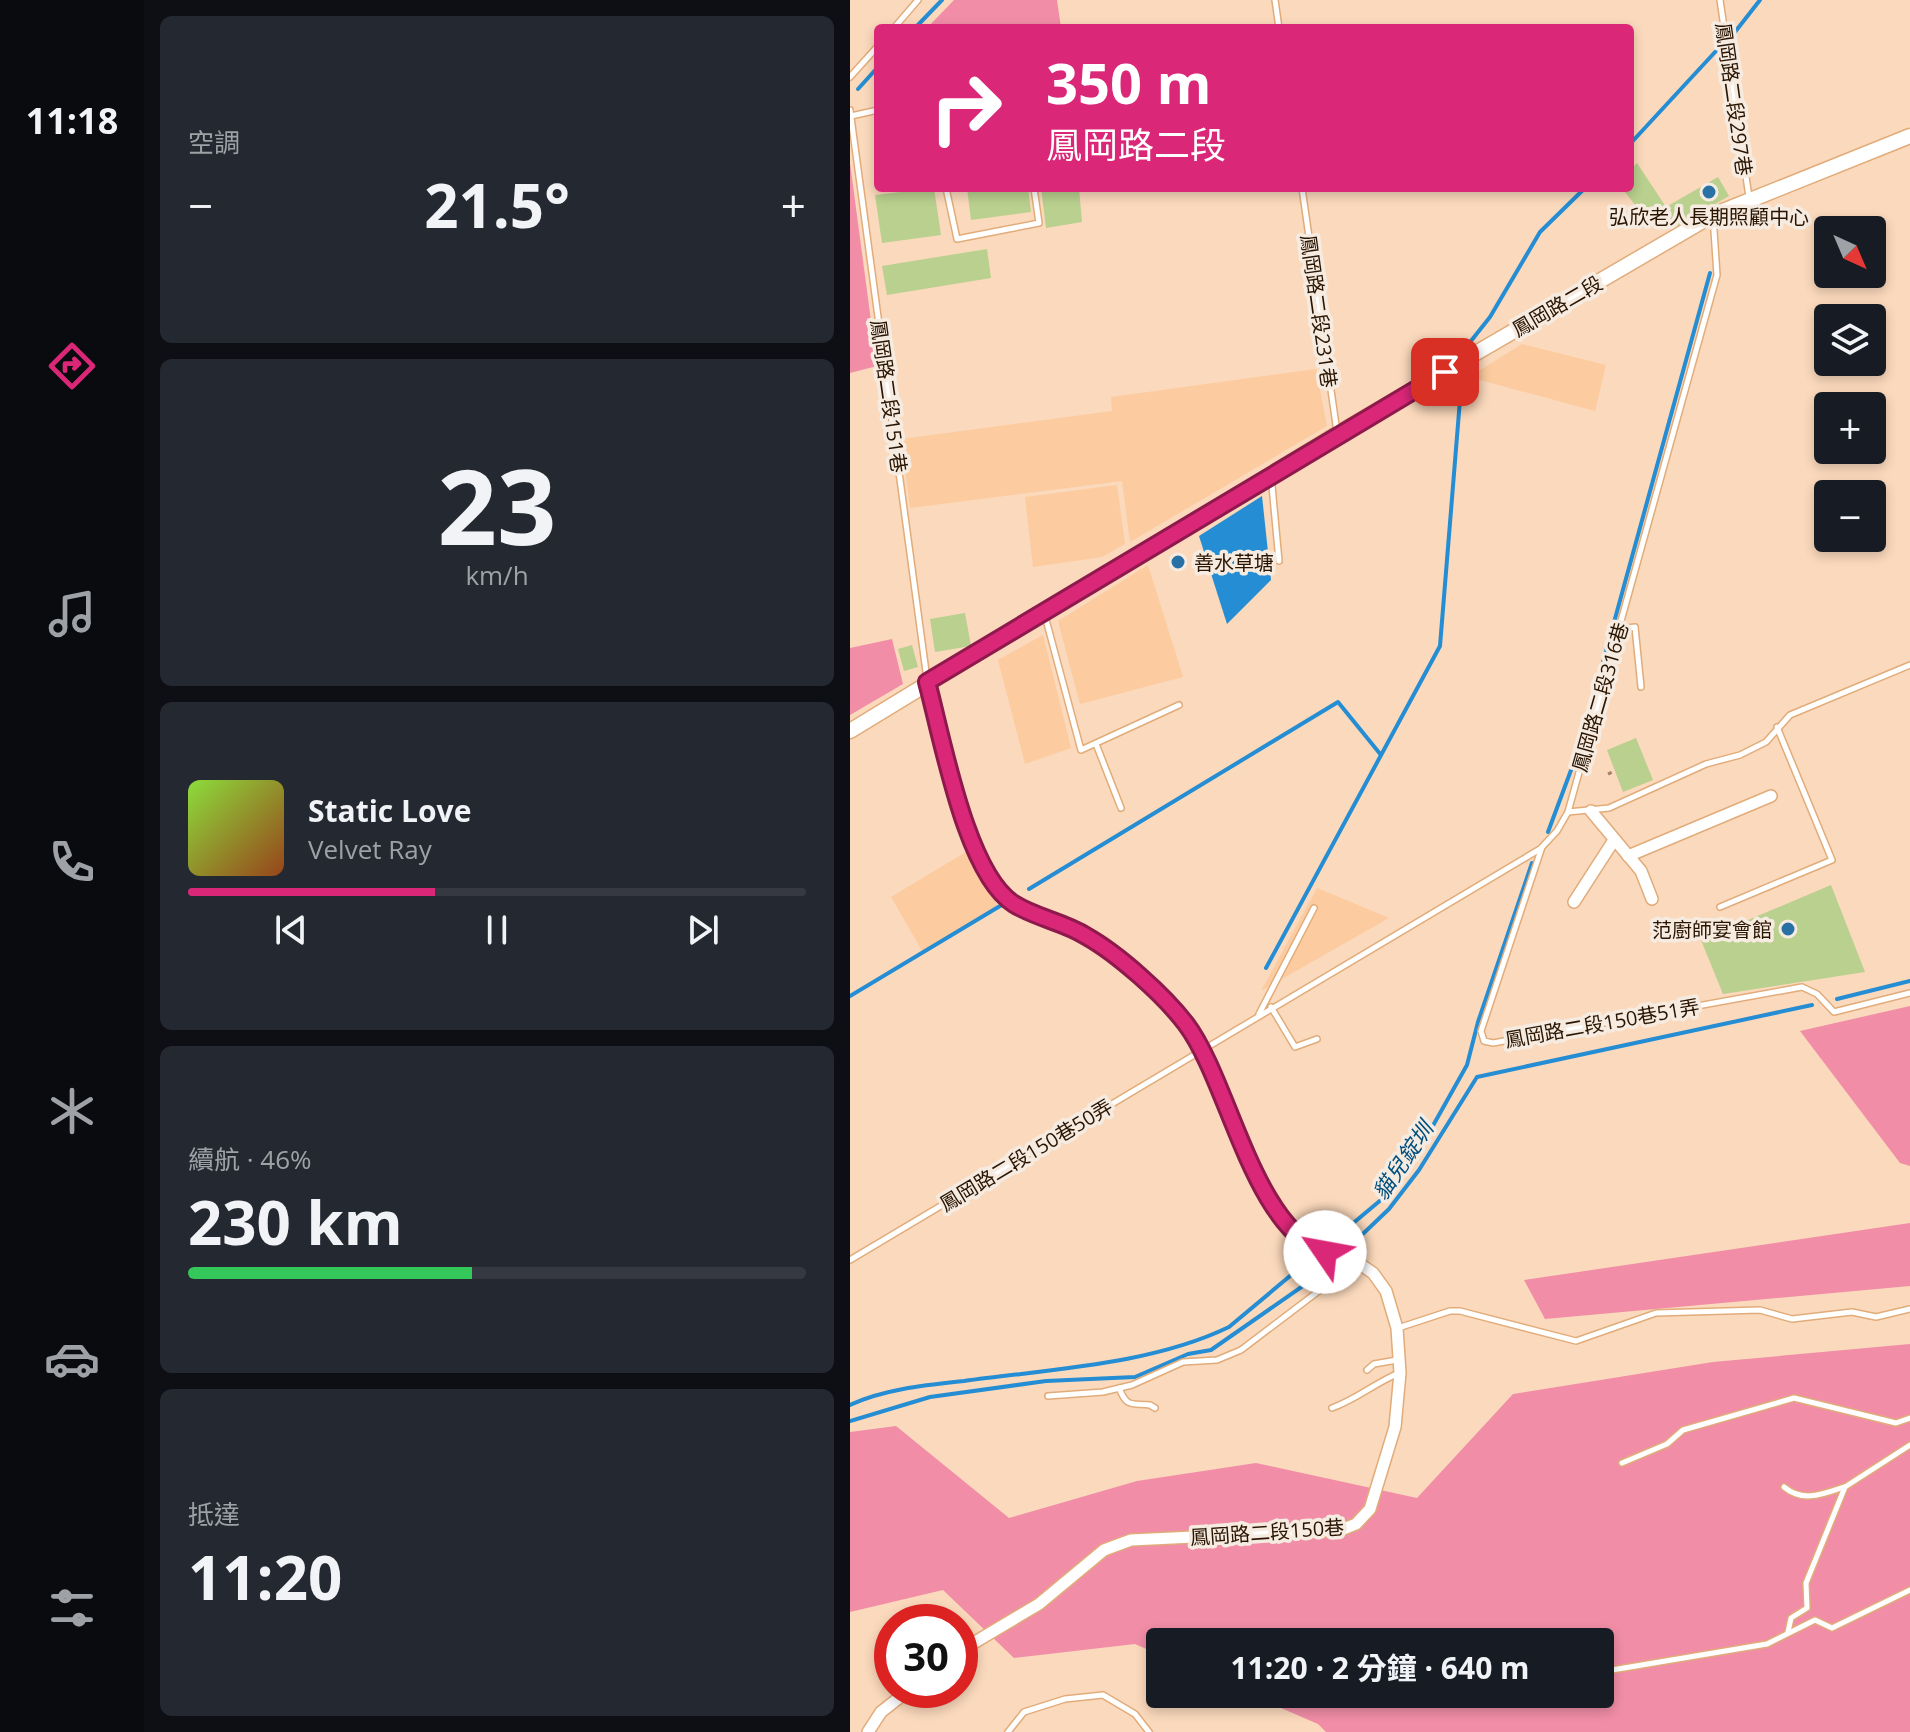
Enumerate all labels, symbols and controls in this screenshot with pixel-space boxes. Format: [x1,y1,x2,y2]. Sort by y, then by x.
street label: 鳳岡路二段297巷 [1710,21,1758,177]
text: 350 m [1046,44,1212,120]
icon: right [914,56,1018,160]
text: 11:18 [26,96,118,145]
text: 鳳岡路二段 [1046,120,1226,169]
text: 空調 [188,124,240,160]
text: 21.5° [424,164,570,246]
text: − [188,175,213,235]
text: + [781,175,806,235]
marker: 弘欣老人長期照顧中心 [1700,183,1718,201]
place label: 弘欣老人長期照顧中心 [1609,203,1809,230]
north arrow [1814,216,1886,288]
map controls [1814,216,1886,552]
street label: 鳳岡路二段231巷 [1295,233,1343,389]
street label: 鳳岡路二段 [1507,269,1607,343]
button: layers [1814,304,1886,376]
street label: 鳳岡路二段151巷 [865,318,913,474]
icon: directions [44,338,100,394]
pin [1411,338,1479,406]
icon: arrive [1423,350,1467,394]
button: + [1814,392,1886,464]
text: 23 [438,434,556,575]
button: − [1814,480,1886,552]
place label: 善水草塘 [1194,549,1274,576]
marker: 善水草塘 [1169,553,1187,571]
text: km/h [465,557,529,593]
icon: music [44,586,100,642]
street label: 鳳岡路二段316巷 [1566,619,1634,775]
text: Static Love [308,790,471,831]
text: Velvet Ray [308,831,432,867]
icon: phone [44,834,100,890]
icon: previous [269,908,313,952]
icon: pause [475,908,519,952]
icon: next [681,908,725,952]
place label: 范廚師宴會館 [1652,916,1772,943]
marker: 范廚師宴會館 [1779,920,1797,938]
street label: 鳳岡路二段150巷51弄 [1503,993,1701,1053]
icon: climate [44,1083,100,1139]
street label: 鳳岡路二段150巷50弄 [935,1093,1117,1217]
water label: 貓兒錠圳 [1365,1113,1441,1205]
text: 續航 · 46% [188,1141,312,1177]
text: 230 km [188,1181,403,1263]
position arrow [1283,1210,1367,1294]
icon: car [44,1331,100,1387]
text: 抵達 [188,1496,240,1532]
street label: 鳳岡路二段150巷 [1189,1513,1345,1551]
text: 11:20 [188,1536,342,1618]
icon: filters [44,1580,100,1636]
speed limit sign: 30 [874,1604,978,1708]
text: 11:20 · 2 分鐘 · 640 m [1230,1647,1530,1688]

